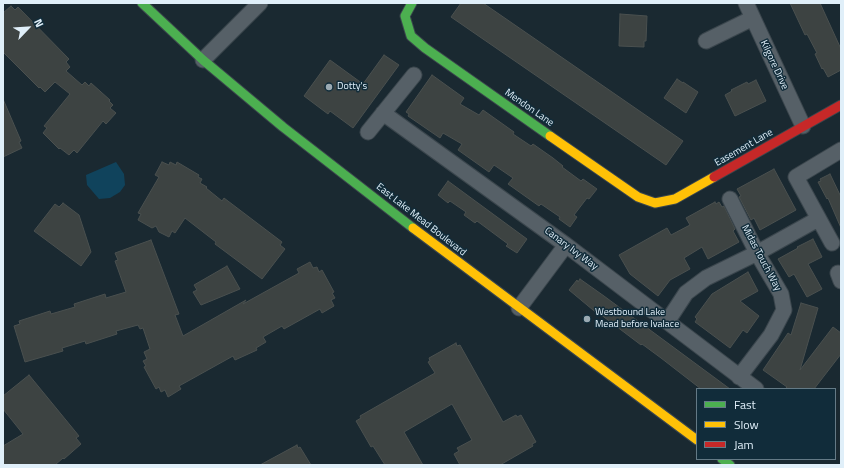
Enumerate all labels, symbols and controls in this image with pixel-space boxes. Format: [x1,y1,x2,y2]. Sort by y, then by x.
north arrow [8,8,48,48]
text: N [30,16,48,30]
street label: Kilgore Drive [757,38,791,92]
place label: Dotty's [337,81,367,93]
marker: Dotty's [324,82,334,92]
street label: Mendon Lane [502,87,556,129]
street label: Easement Lane [713,127,775,169]
street label: East Lake Mead Boulevard [374,181,468,259]
street label: Midas Touch Way [739,223,783,293]
street label: Canary Ivy Way [542,225,600,273]
place label: Westbound Lake Mead before Ivalace [595,307,679,330]
marker: Westbound Lake Mead before Ivalace [582,314,592,324]
legend [696,388,836,460]
text: Fast [734,395,756,414]
text: Slow [734,415,759,434]
text: Jam [734,435,754,454]

